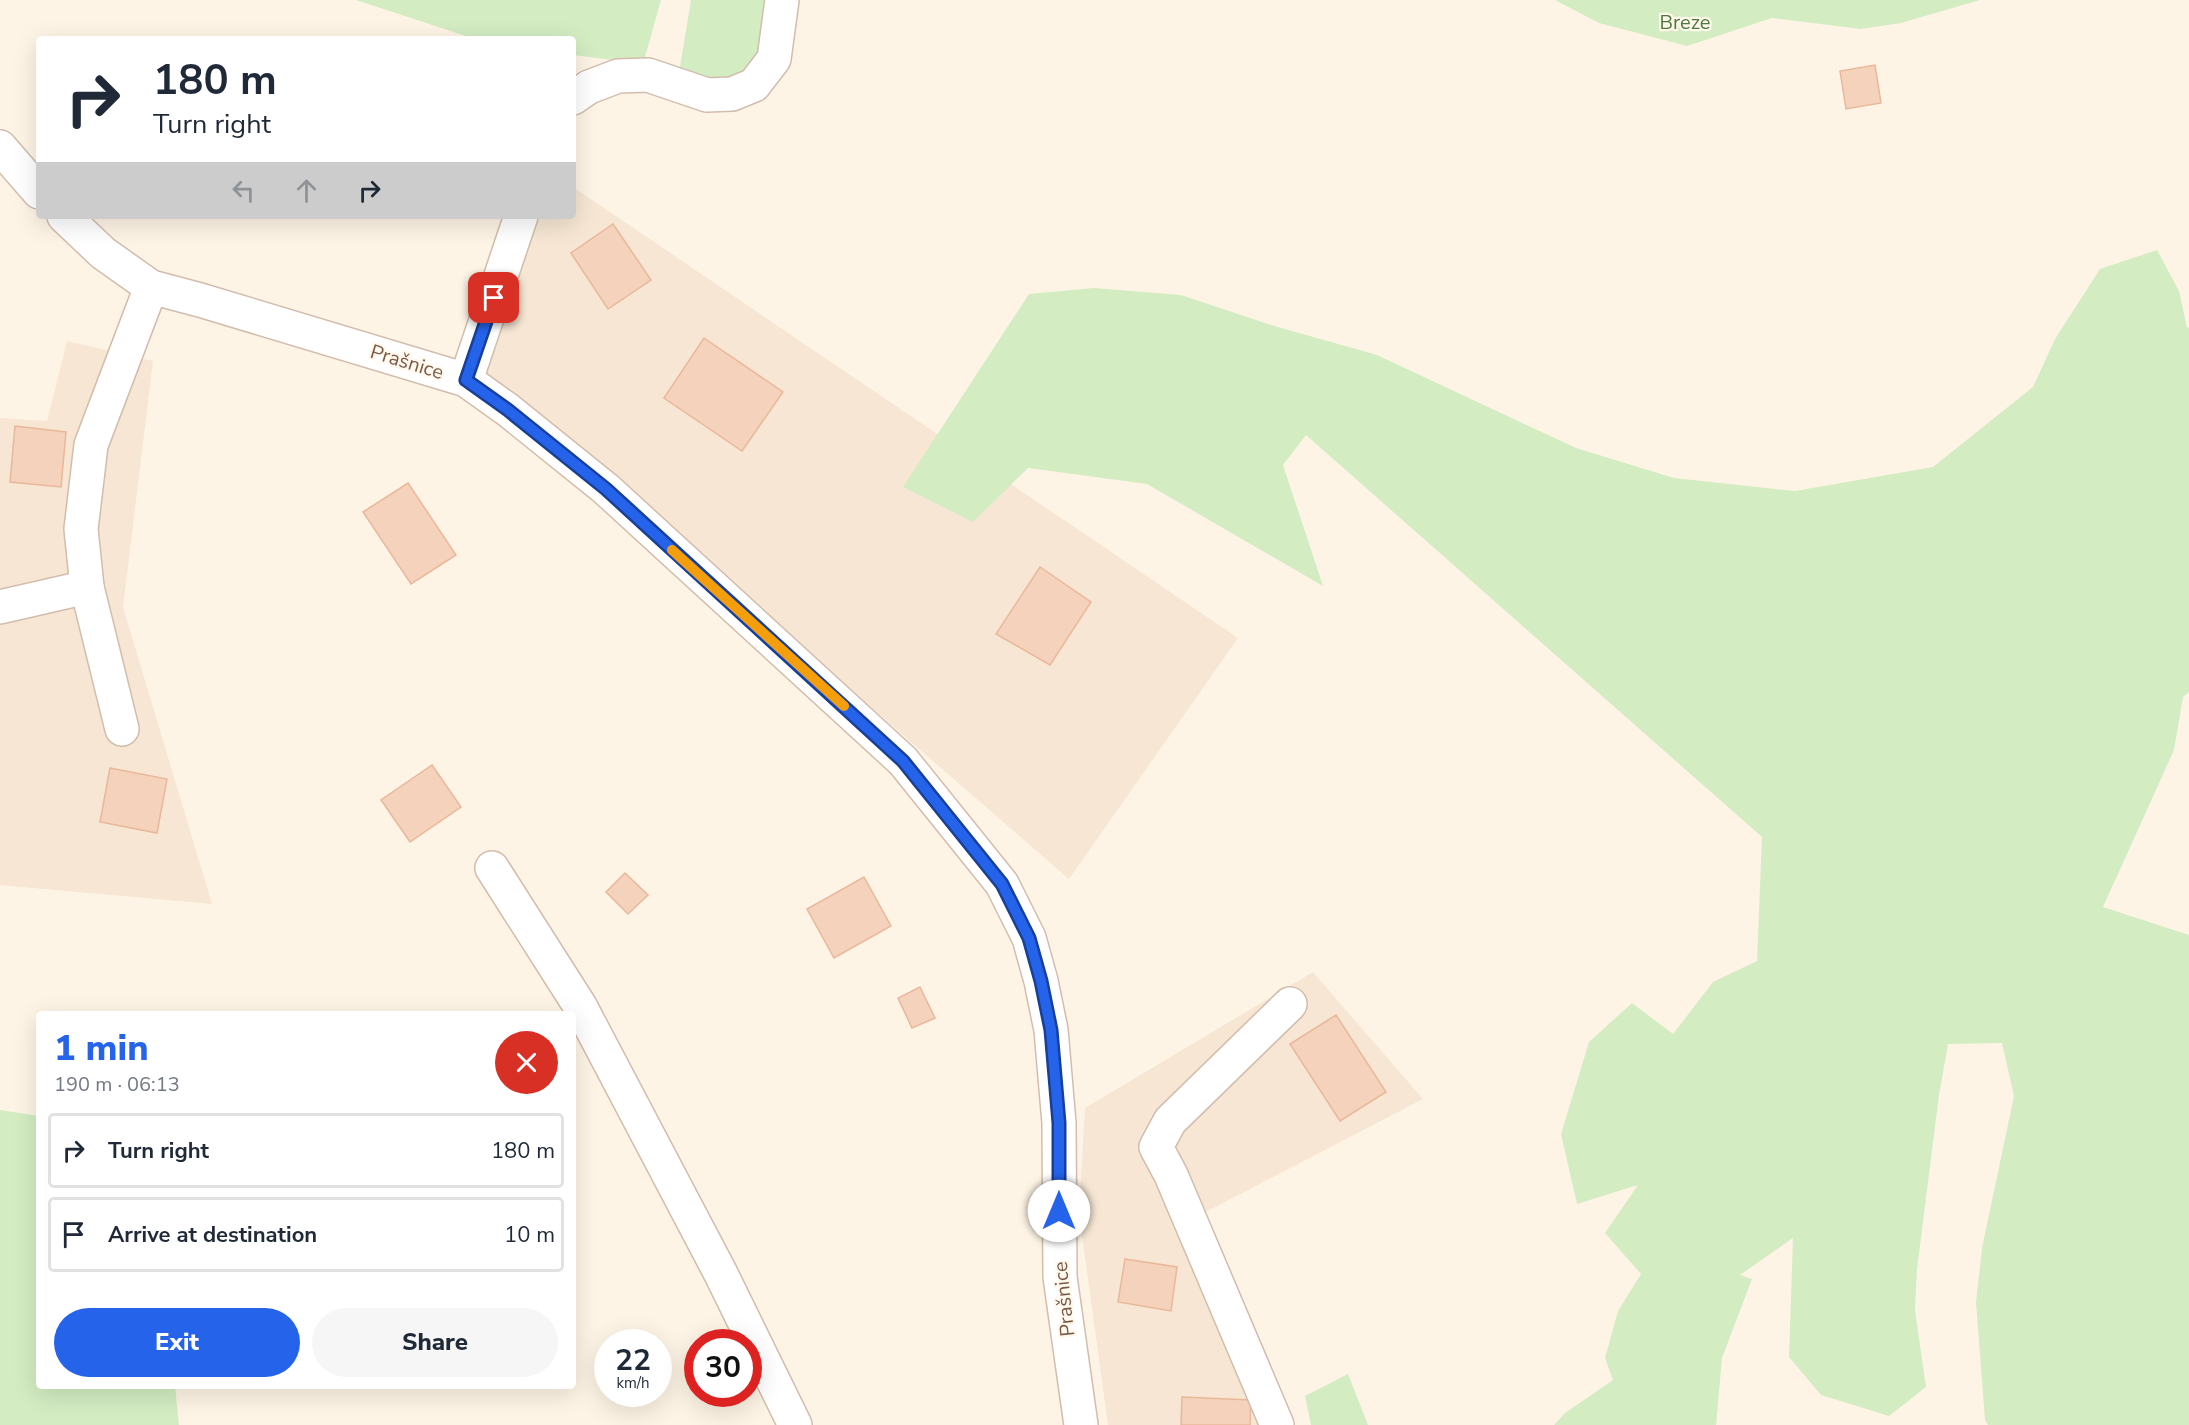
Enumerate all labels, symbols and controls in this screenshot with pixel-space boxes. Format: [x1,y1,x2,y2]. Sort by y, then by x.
park label: Breze [1660,9,1710,36]
text: 180 m [153,52,277,109]
icon: right [54,60,132,138]
text: Turn right [153,106,271,143]
icon: left [227,174,260,207]
icon: ahead [290,174,323,207]
icon: right [353,174,386,207]
pin [468,272,519,323]
icon: arrive [477,281,510,314]
street label: Prašnice [367,338,447,386]
text: 1 min [54,1024,149,1073]
button: close [495,1031,558,1094]
text: 190 m · 06:13 [54,1071,180,1098]
icon: right [57,1134,90,1167]
text: Turn right [108,1136,209,1166]
text: 180 m [491,1136,555,1166]
position arrow [1027,1179,1091,1243]
icon: arrive [57,1218,90,1251]
text: Arrive at destination [108,1220,317,1250]
text: 10 m [504,1220,555,1250]
street label: Prašnice [1047,1260,1081,1338]
button: Exit [54,1308,300,1377]
button: Share [312,1308,558,1377]
speed limit sign: 30 [684,1329,762,1407]
text: 22 [615,1340,651,1381]
text: km/h [616,1373,650,1393]

